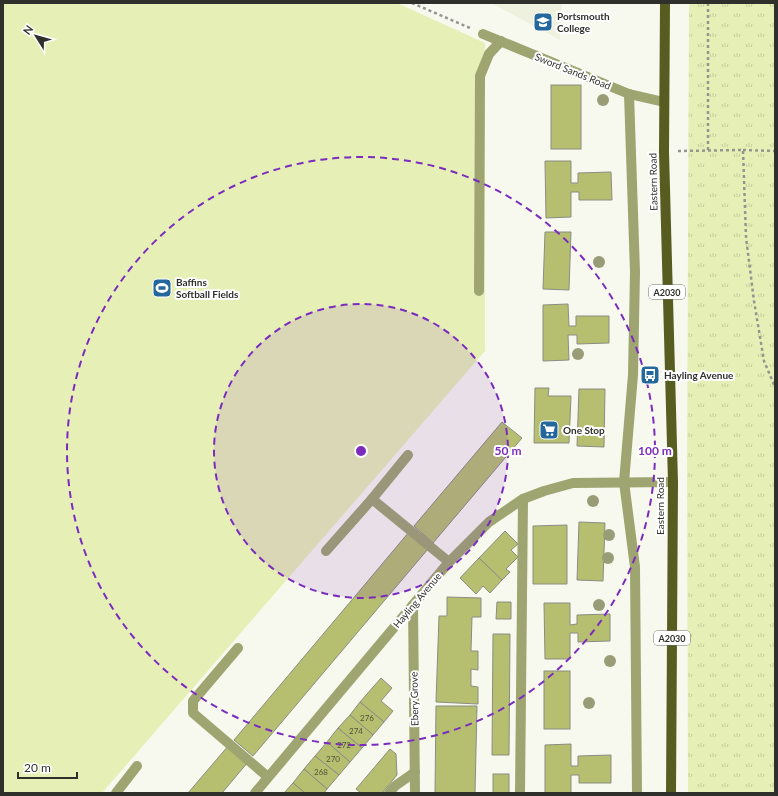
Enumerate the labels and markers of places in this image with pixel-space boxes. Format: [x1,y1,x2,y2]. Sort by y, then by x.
place label: Portsmouth College [557,10,610,34]
school or university icon: Portsmouth College [532,11,554,33]
place label: Baffins Softball Fields [176,276,239,300]
sports icon: Baffins Softball Fields [151,277,173,299]
bus stop icon: Hayling Avenue [639,364,661,386]
place label: Hayling Avenue [664,369,734,381]
supermarket icon: One Stop [538,419,560,441]
place label: One Stop [563,424,605,436]
centre of rings [354,444,368,458]

